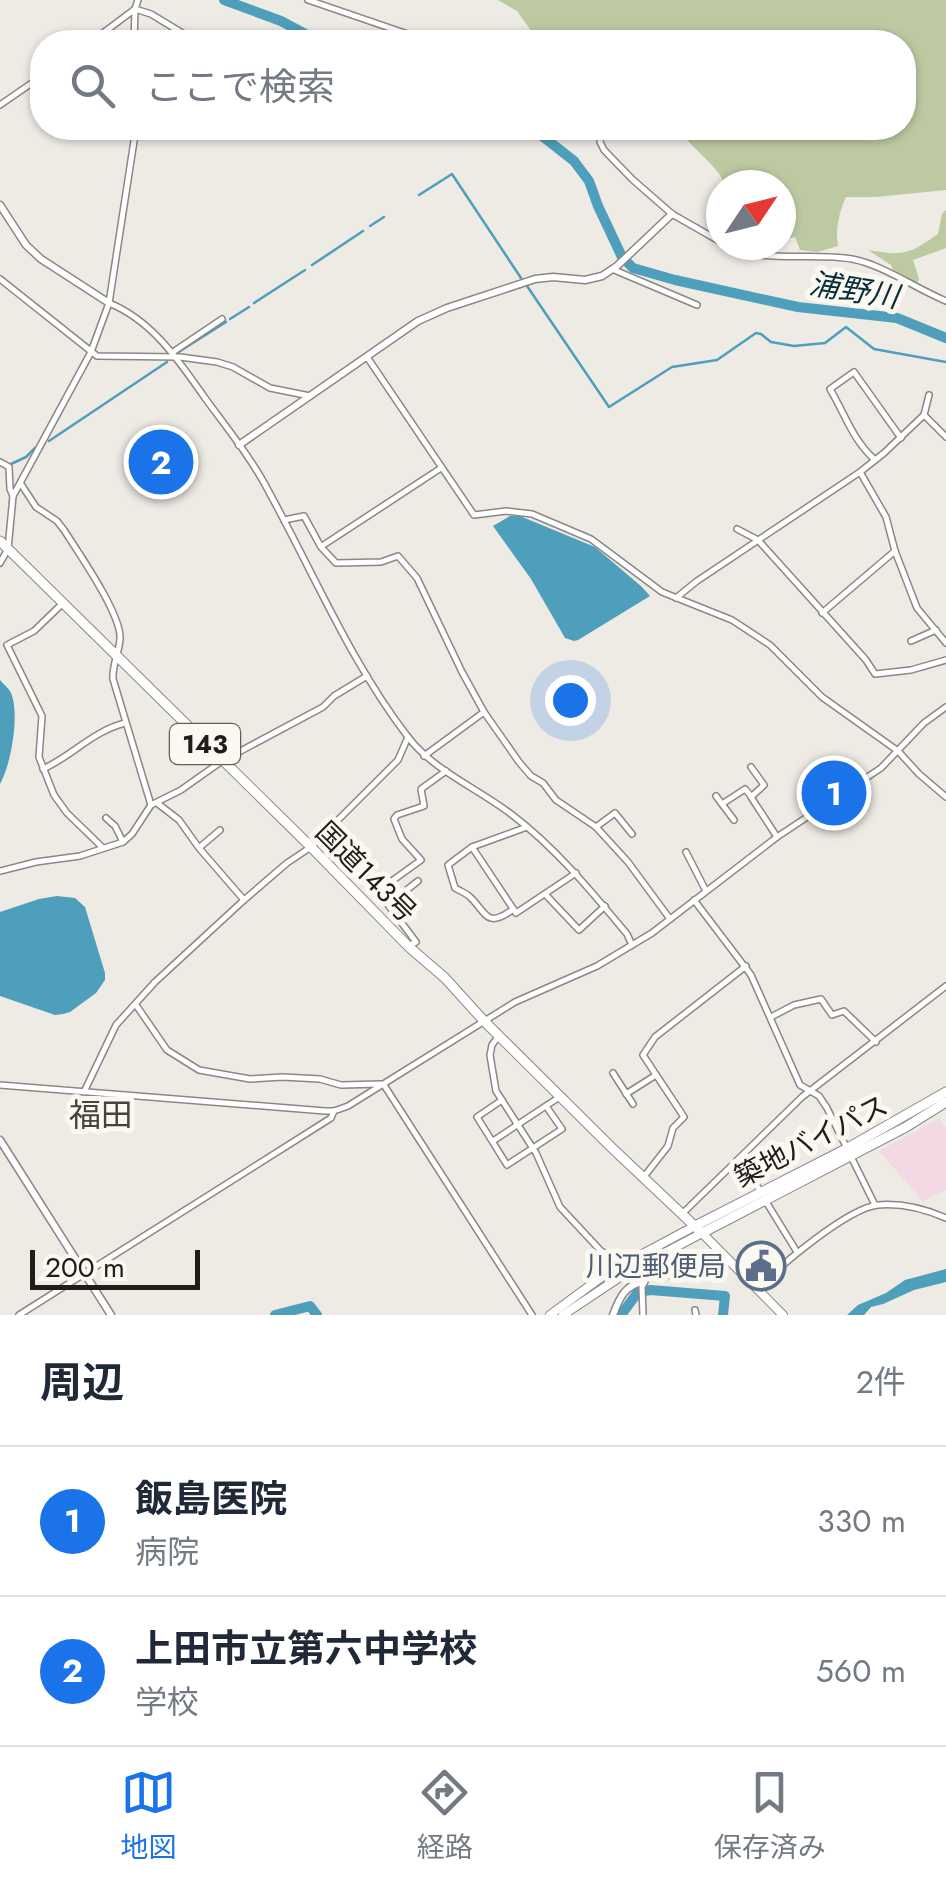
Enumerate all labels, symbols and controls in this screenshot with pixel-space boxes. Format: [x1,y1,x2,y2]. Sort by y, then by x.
search box [30,30,916,140]
icon: search [65,58,120,113]
text: ここで検索 [145,59,335,114]
north arrow [706,170,796,260]
water label: 浦野川 [806,262,905,319]
pin: 2 [128,424,194,500]
your location [545,675,596,726]
road number: 143 [170,724,240,764]
pin: 1 [802,756,866,830]
street label: 国道143号 [306,812,426,932]
street label: 築地バイパス [727,1085,895,1197]
district label: 福田 [69,1092,133,1138]
public building icon: 川辺郵便局 [735,1240,787,1292]
scale bar [30,1245,200,1290]
place label: 川辺郵便局 [586,1246,726,1287]
text: 200 m [45,1247,125,1288]
text: 周辺 [40,1352,124,1413]
text: 2件 [856,1359,906,1405]
text: 飯島医院 [135,1471,287,1526]
text: 1 [64,1498,81,1544]
text: 330 m [817,1498,906,1544]
text: 病院 [135,1529,199,1575]
text: 上田市立第六中学校 [135,1621,477,1676]
text: 2 [62,1648,83,1694]
text: 560 m [816,1648,906,1694]
text: 学校 [135,1679,199,1725]
tab: 地図 [120,1765,176,1868]
tab: 経路 [417,1765,473,1868]
tab: 保存済み [714,1765,826,1868]

